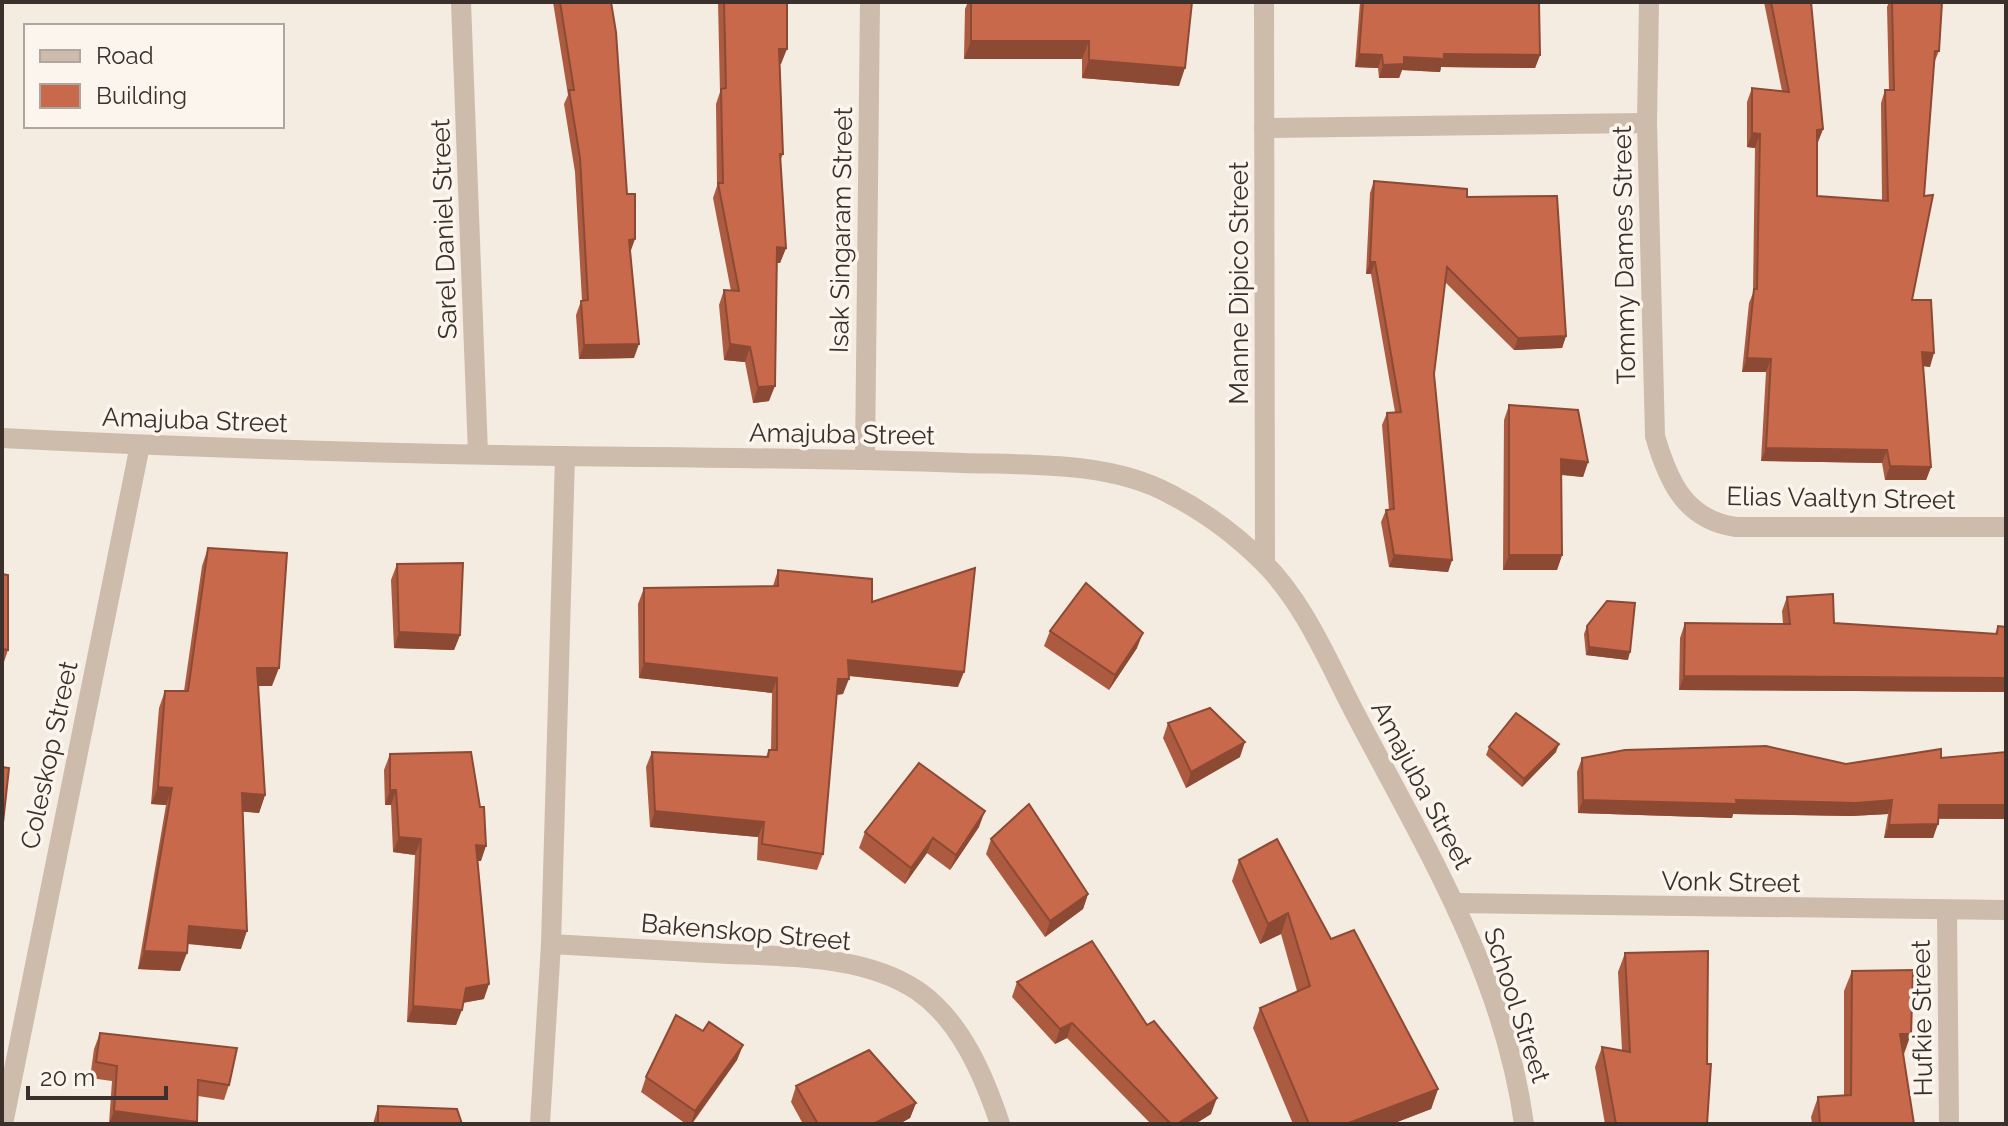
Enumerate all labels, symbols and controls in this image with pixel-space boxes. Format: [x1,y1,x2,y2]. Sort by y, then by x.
legend [24,24,284,128]
text: Road [96,41,154,70]
text: Building [96,81,187,110]
street label: Isak Singaram Street [824,106,858,353]
street label: Sarel Daniel Street [425,118,463,340]
street label: Tommy Dames Street [1607,125,1641,385]
street label: Manne Dipico Street [1224,161,1254,405]
street label: Amajuba Street [102,402,289,438]
street label: Amajuba Street [749,417,935,451]
street label: Elias Vaaltyn Street [1726,481,1956,515]
street label: Coleskop Street [14,658,84,852]
street label: Amajuba Street [1365,696,1479,874]
street label: Vonk Street [1661,866,1801,898]
street label: Bakenskop Street [640,908,853,956]
street label: School Street [1478,924,1556,1087]
street label: Hufkie Street [1906,939,1938,1097]
scale bar [28,1050,166,1100]
text: 20 m [40,1063,95,1092]

